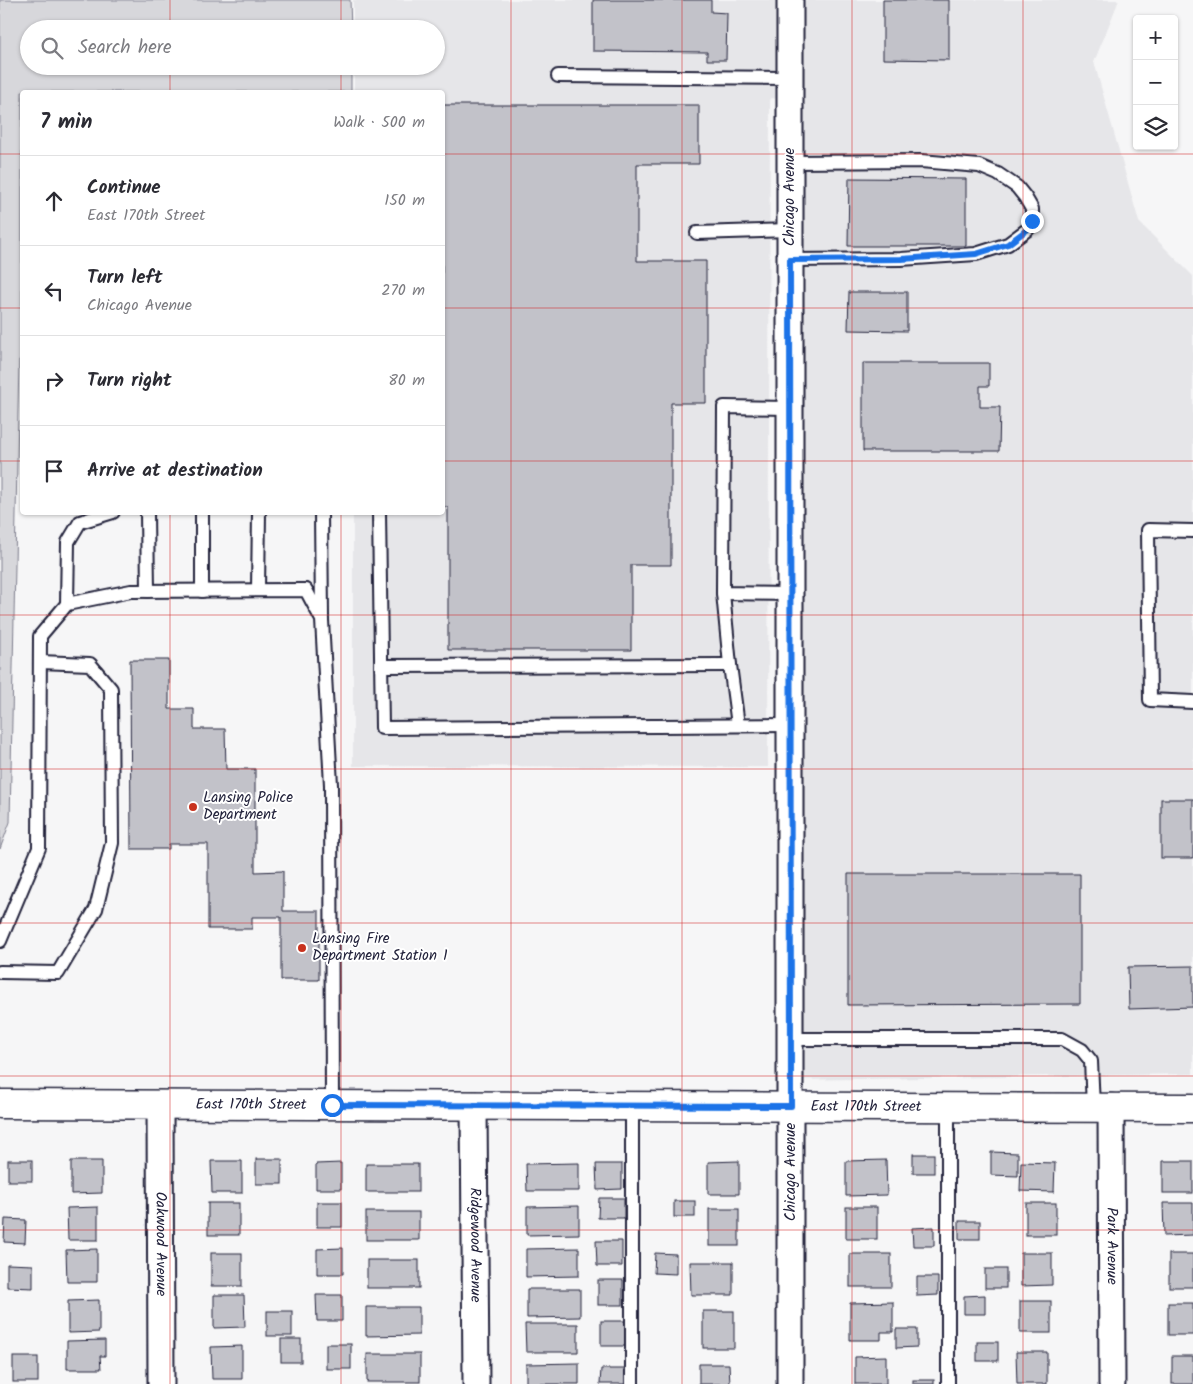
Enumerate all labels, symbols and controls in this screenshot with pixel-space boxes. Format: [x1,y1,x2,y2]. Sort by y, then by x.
map controls [1133,15,1178,150]
button: + [1133,15,1178,60]
search box [20,20,445,75]
text: Search here [78,33,172,63]
icon: search [38,34,66,62]
button: − [1133,60,1178,105]
button: layers [1133,105,1178,150]
text: 7 min [40,106,92,139]
text: Walk · 500 m [333,110,425,135]
street label: Chicago Avenue [778,148,802,246]
text: Continue [87,173,160,203]
icon: ahead [40,187,68,215]
text: 150 m [384,188,425,213]
text: East 170th Street [87,203,205,228]
route end [1021,210,1044,233]
text: Turn left [87,263,162,293]
icon: left [40,277,68,305]
text: 270 m [381,278,425,303]
text: Chicago Avenue [87,293,192,318]
text: Turn right [87,366,172,396]
icon: right [40,367,68,395]
text: 80 m [388,368,425,393]
text: Arrive at destination [87,456,263,486]
icon: arrive [40,457,68,485]
place label: Lansing Police Department [203,786,293,827]
marker: Lansing Police Department [187,801,199,813]
place label: Lansing Fire Department Station 1 [312,927,448,968]
marker: Lansing Fire Department Station 1 [296,942,308,954]
street label: East 170th Street [195,1093,307,1117]
route start [321,1094,344,1117]
street label: East 170th Street [810,1095,922,1119]
street label: Chicago Avenue [779,1123,803,1221]
street label: Ridgewood Avenue [463,1187,487,1303]
street label: Oakwood Avenue [148,1192,173,1297]
street label: Park Avenue [1099,1207,1124,1285]

